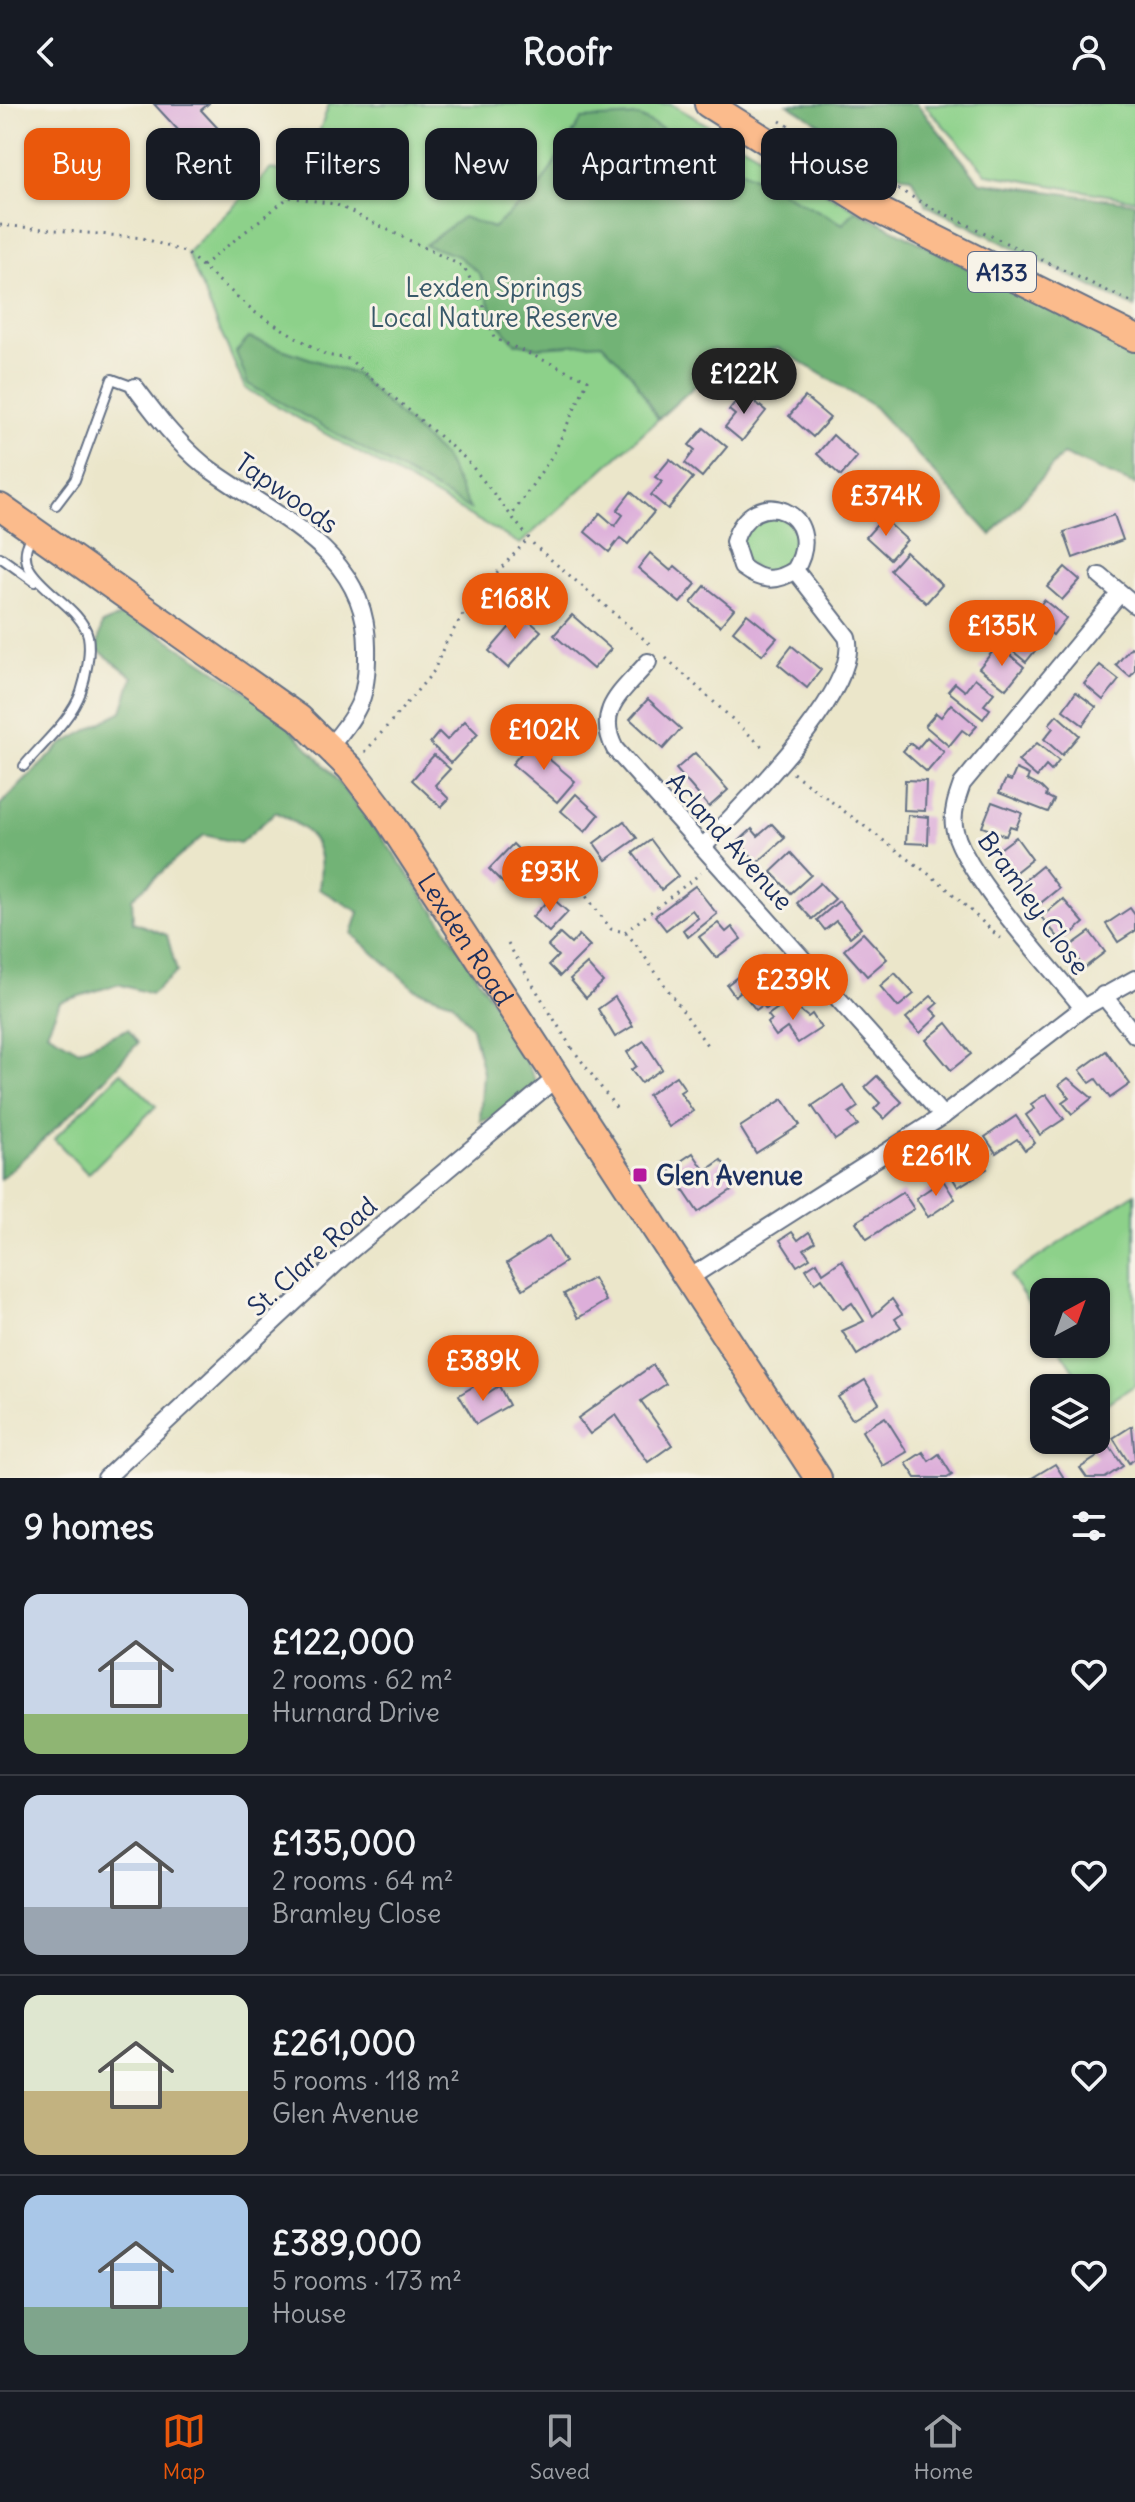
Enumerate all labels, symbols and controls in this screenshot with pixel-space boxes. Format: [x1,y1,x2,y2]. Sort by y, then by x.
icon: back [24,30,68,74]
text: Roofr [523,30,612,75]
icon: person [1067,30,1111,74]
chip: Buy [24,128,130,200]
chip: Rent [146,128,260,200]
chip: Filters [276,128,409,200]
chip: New [425,128,537,200]
chip: Apartment [553,128,745,200]
chip: House [761,128,897,200]
road number: A133 [968,252,1036,292]
park label: Lexden Springs Local Nature Reserve [370,271,618,334]
pin: £122K [688,348,800,416]
text: £122K [710,357,778,390]
street label: Tapwoods [229,446,345,540]
pin: £374K [830,470,942,538]
text: £374K [850,479,922,512]
pin: £168K [459,573,571,641]
text: £168K [480,582,550,615]
pin: £135K [946,600,1058,668]
text: £135K [967,609,1037,642]
pin: £102K [488,704,600,772]
text: £102K [508,713,580,746]
street label: Acland Avenue [659,765,801,917]
street label: Bramley Close [971,825,1097,981]
pin: £93K [503,846,597,914]
text: £93K [520,855,580,888]
street label: Lexden Road [411,866,521,1011]
pin: £239K [737,954,849,1022]
text: £239K [756,963,830,996]
pin: £261K [880,1130,992,1198]
text: £261K [901,1139,971,1172]
place label: Glen Avenue [656,1159,803,1192]
marker: Glen Avenue [631,1166,649,1184]
street label: St. Clare Road [240,1189,384,1323]
north arrow [1030,1278,1110,1358]
map controls [1030,1278,1110,1454]
pin: £389K [427,1335,539,1403]
text: £389K [446,1344,520,1377]
button: layers [1030,1374,1110,1454]
icon: filters [1067,1504,1111,1548]
text: 9 homes [24,1505,154,1548]
text: £122,000 [272,1620,415,1663]
icon: home [88,1626,184,1722]
icon: heart [1067,1652,1111,1696]
text: 2 rooms · 62 m² [272,1663,453,1696]
text: Hurnard Drive [272,1696,440,1729]
text: £135,000 [272,1821,416,1864]
icon: home [88,1827,184,1923]
icon: heart [1067,1853,1111,1897]
text: 2 rooms · 64 m² [272,1864,454,1897]
text: Bramley Close [272,1897,441,1930]
text: £261,000 [272,2021,416,2064]
icon: home [88,2027,184,2123]
icon: heart [1067,2053,1111,2097]
text: 5 rooms · 118 m² [272,2064,460,2097]
text: Glen Avenue [272,2097,419,2130]
text: £389,000 [272,2221,422,2264]
icon: home [88,2227,184,2323]
icon: heart [1067,2253,1111,2297]
text: 5 rooms · 173 m² [272,2264,462,2297]
text: House [272,2297,346,2330]
tab: Map [162,2409,206,2485]
tab: Saved [530,2409,590,2485]
tab: Home [914,2409,973,2485]

